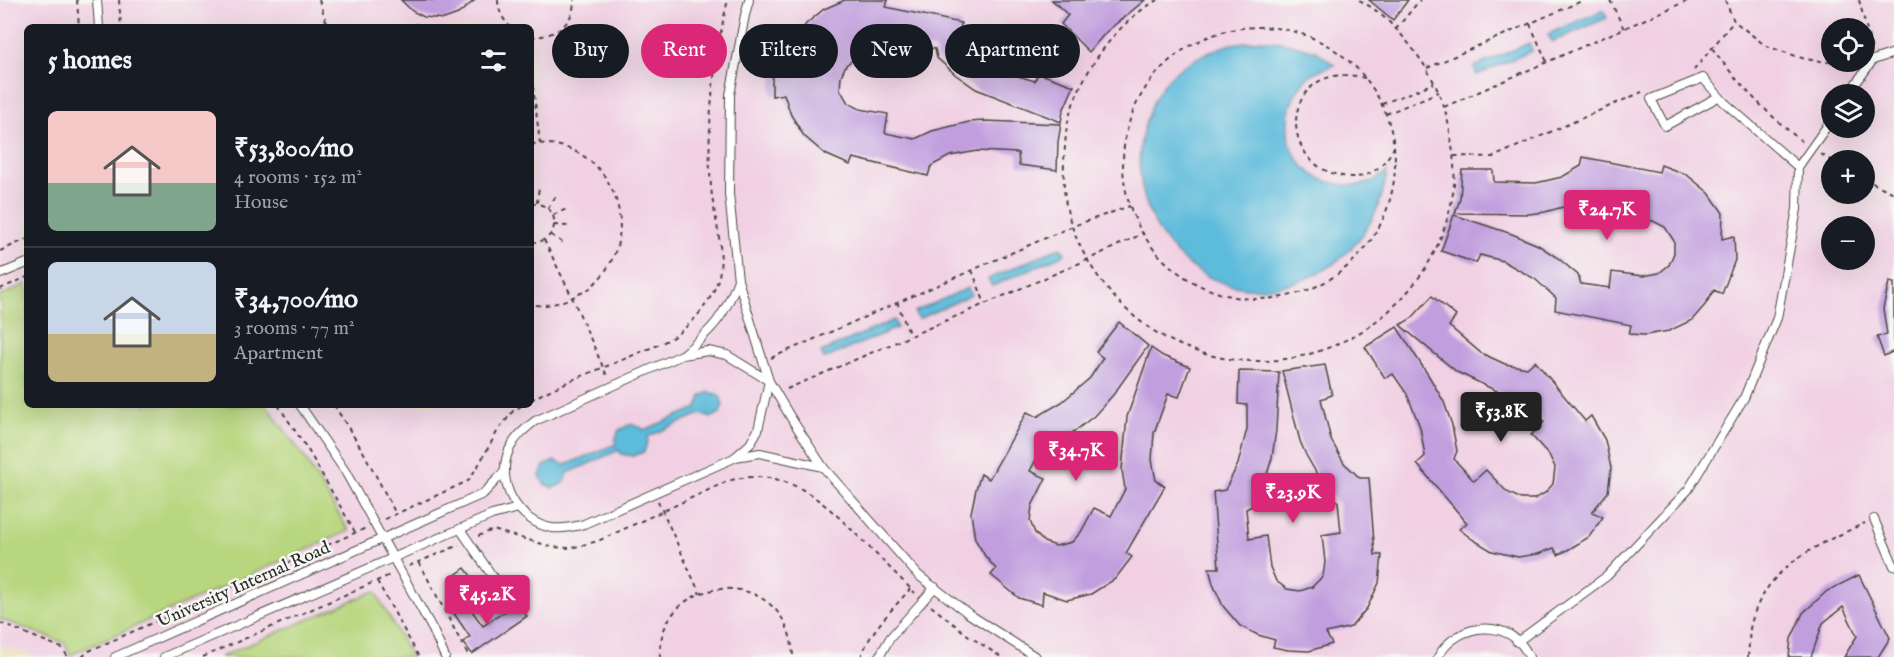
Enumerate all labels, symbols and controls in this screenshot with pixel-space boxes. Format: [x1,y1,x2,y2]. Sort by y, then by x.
map controls [1821,18,1875,270]
button: locate [1821,18,1875,72]
chip: Buy [552,24,629,78]
chip: Rent [641,24,727,78]
chip: Filters [739,24,838,78]
chip: New [850,24,933,78]
chip: Apartment [945,24,1080,78]
text: 5 homes [48,44,132,77]
icon: filters [477,44,510,77]
button: layers [1821,84,1875,138]
text: ₹53,800/mo [234,132,354,165]
icon: home [96,135,168,207]
button: + [1821,150,1875,204]
text: 4 rooms · 152 m² [234,165,362,190]
text: House [234,190,288,215]
pin: ₹24.7K [1558,190,1656,241]
text: ₹24.7K [1578,197,1636,222]
button: − [1821,216,1875,270]
text: ₹34,700/mo [234,283,358,316]
icon: home [96,286,168,358]
text: 3 rooms · 77 m² [234,316,354,341]
text: Apartment [234,341,323,366]
pin: ₹53.8K [1452,392,1550,443]
text: ₹53.8K [1475,399,1527,424]
pin: ₹34.7K [1027,431,1125,482]
text: ₹34.7K [1048,438,1104,463]
pin: ₹23.9K [1244,473,1342,524]
text: ₹23.9K [1265,480,1321,505]
street label: University Internal Road [153,537,334,634]
pin: ₹45.2K [438,575,536,626]
text: ₹45.2K [459,582,515,607]

